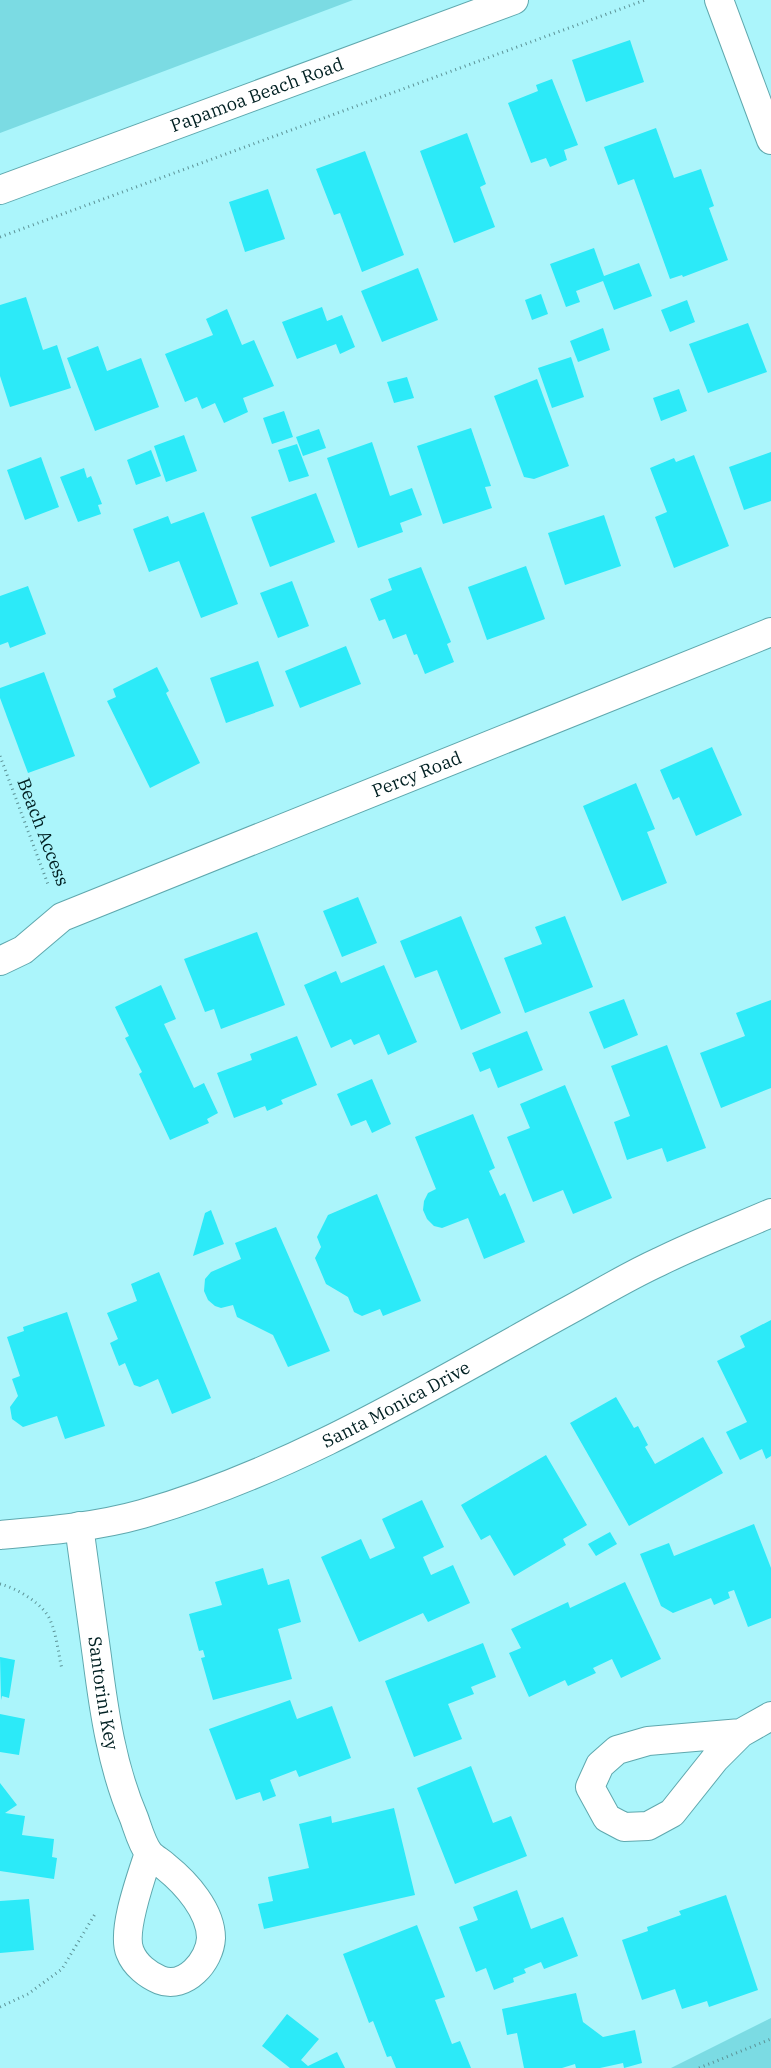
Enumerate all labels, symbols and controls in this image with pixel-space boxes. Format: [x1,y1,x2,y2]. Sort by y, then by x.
street label: Papamoa Beach Road [167,52,347,137]
street label: Percy Road [368,746,465,802]
street label: Beach Access [12,774,75,889]
street label: Santa Monica Drive [318,1356,474,1453]
street label: Santorini Key [83,1635,124,1753]

